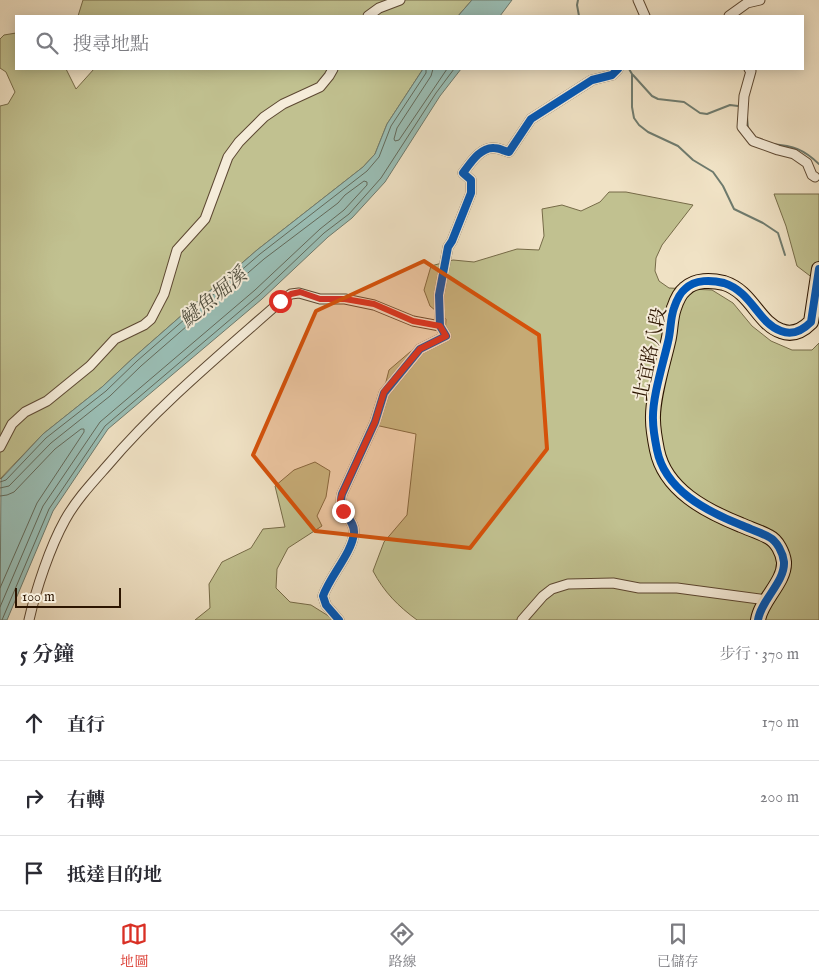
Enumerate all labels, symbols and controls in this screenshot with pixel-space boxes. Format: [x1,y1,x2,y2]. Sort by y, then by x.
search box [15,15,804,70]
icon: search [33,29,61,57]
text: 搜尋地點 [73,33,149,57]
water label: 𩻸魚堀溪 [175,262,254,333]
route start [269,290,292,313]
street label: 北宜路八段 [629,305,673,403]
route end [332,500,355,523]
scale bar [15,585,121,608]
text: 100 m [22,588,55,606]
text: 5 分鐘 [20,642,74,669]
text: 步行 · 370 m [719,645,799,665]
icon: ahead [20,709,48,737]
text: 170 m [762,713,799,733]
text: 直行 [67,714,105,738]
icon: right [20,784,48,812]
text: 200 m [760,788,799,808]
text: 右轉 [67,789,105,813]
icon: arrive [20,859,48,887]
text: 抵達目的地 [67,864,162,888]
tab: 地圖 [120,920,148,971]
tab: 路線 [388,920,416,971]
tab: 已儲存 [657,920,699,971]

